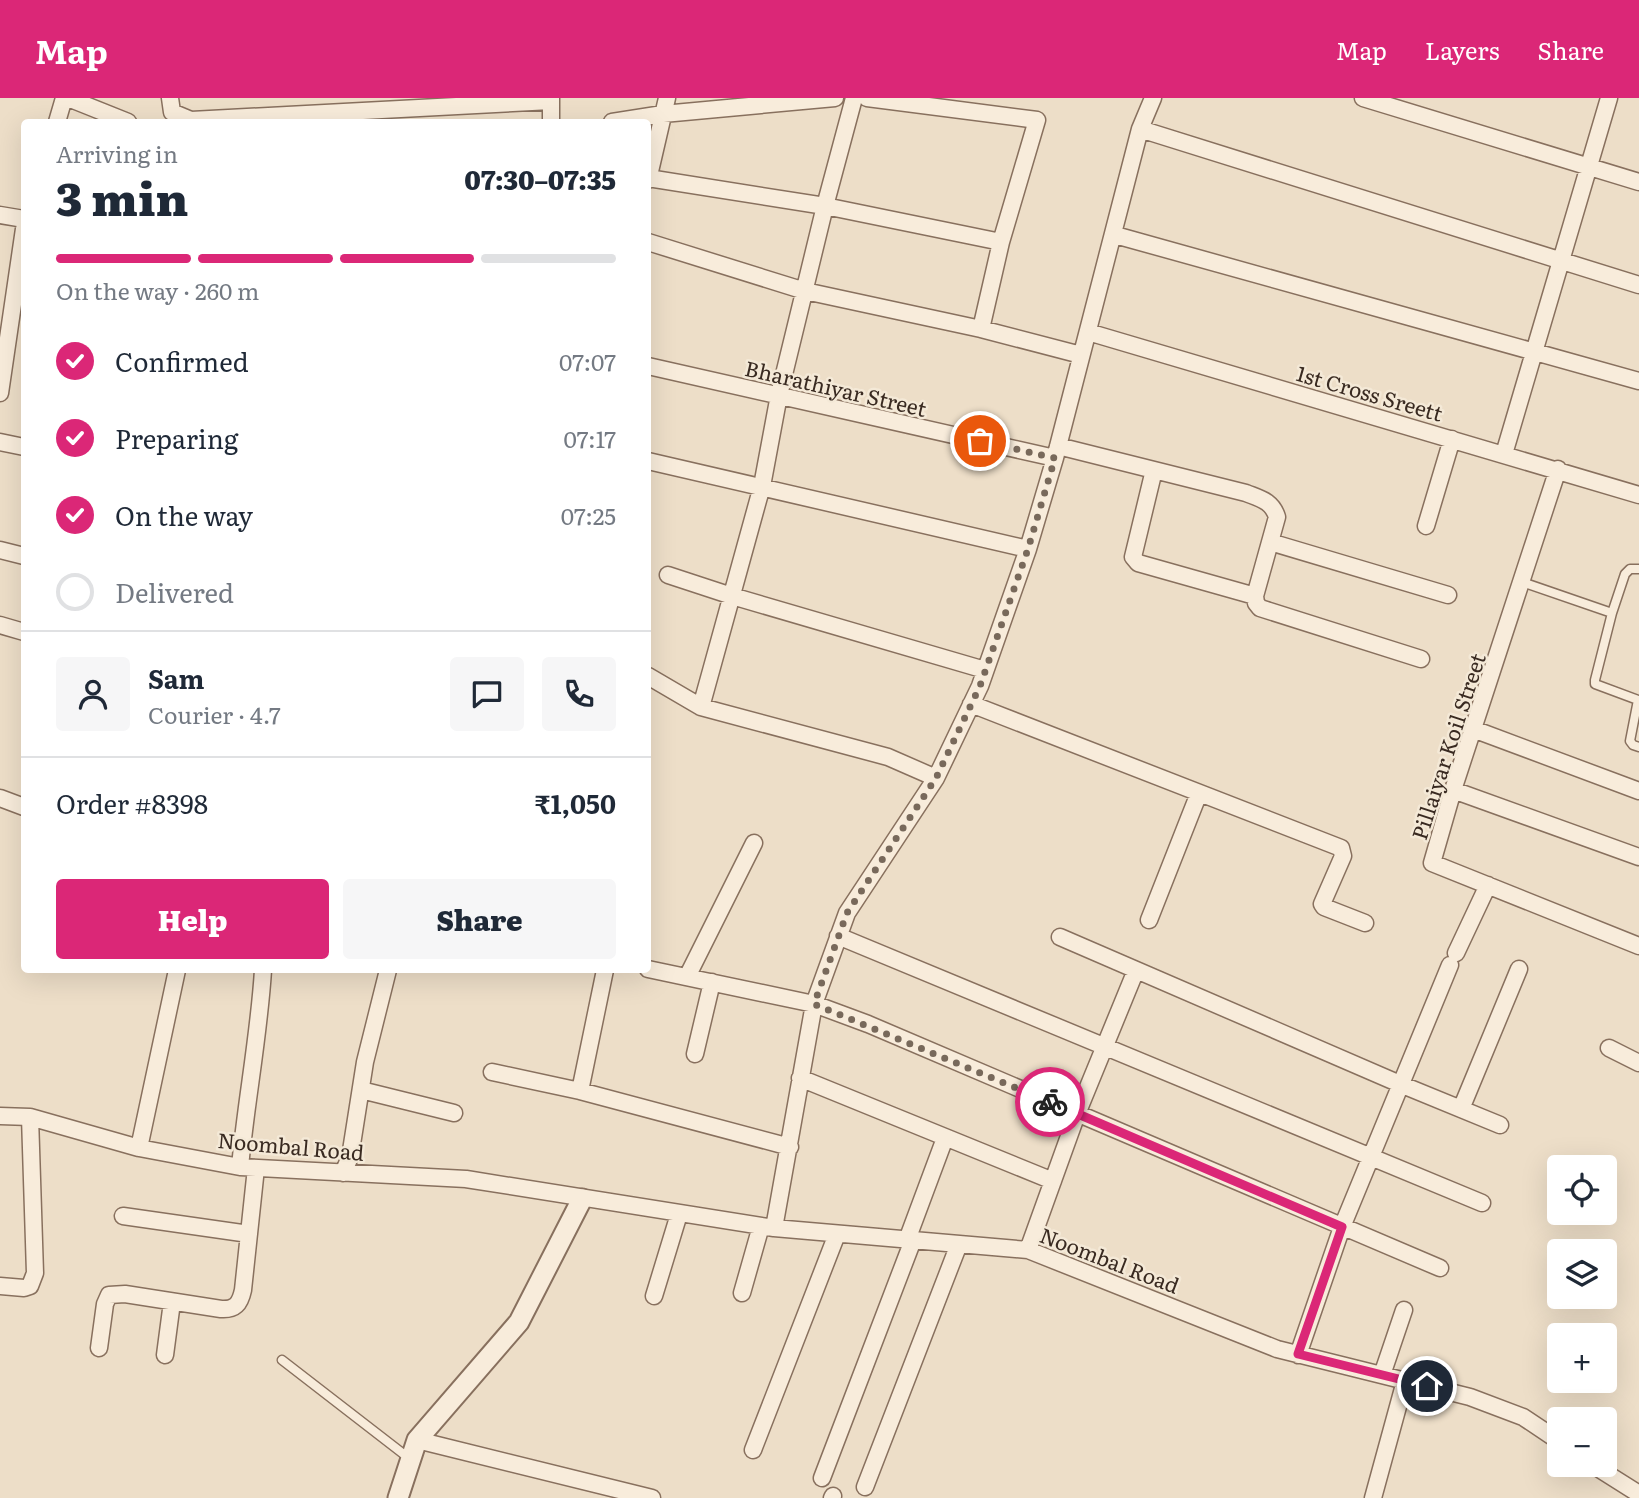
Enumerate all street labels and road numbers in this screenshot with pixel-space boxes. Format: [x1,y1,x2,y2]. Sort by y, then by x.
street label: Bharathiyar Street [742,351,930,423]
street label: 1st Cross Sreett [1293,356,1447,428]
street label: Pillaiyar Koil Street [1402,648,1492,843]
street label: Noombal Road [216,1123,366,1167]
street label: Noombal Road [1036,1218,1184,1300]

